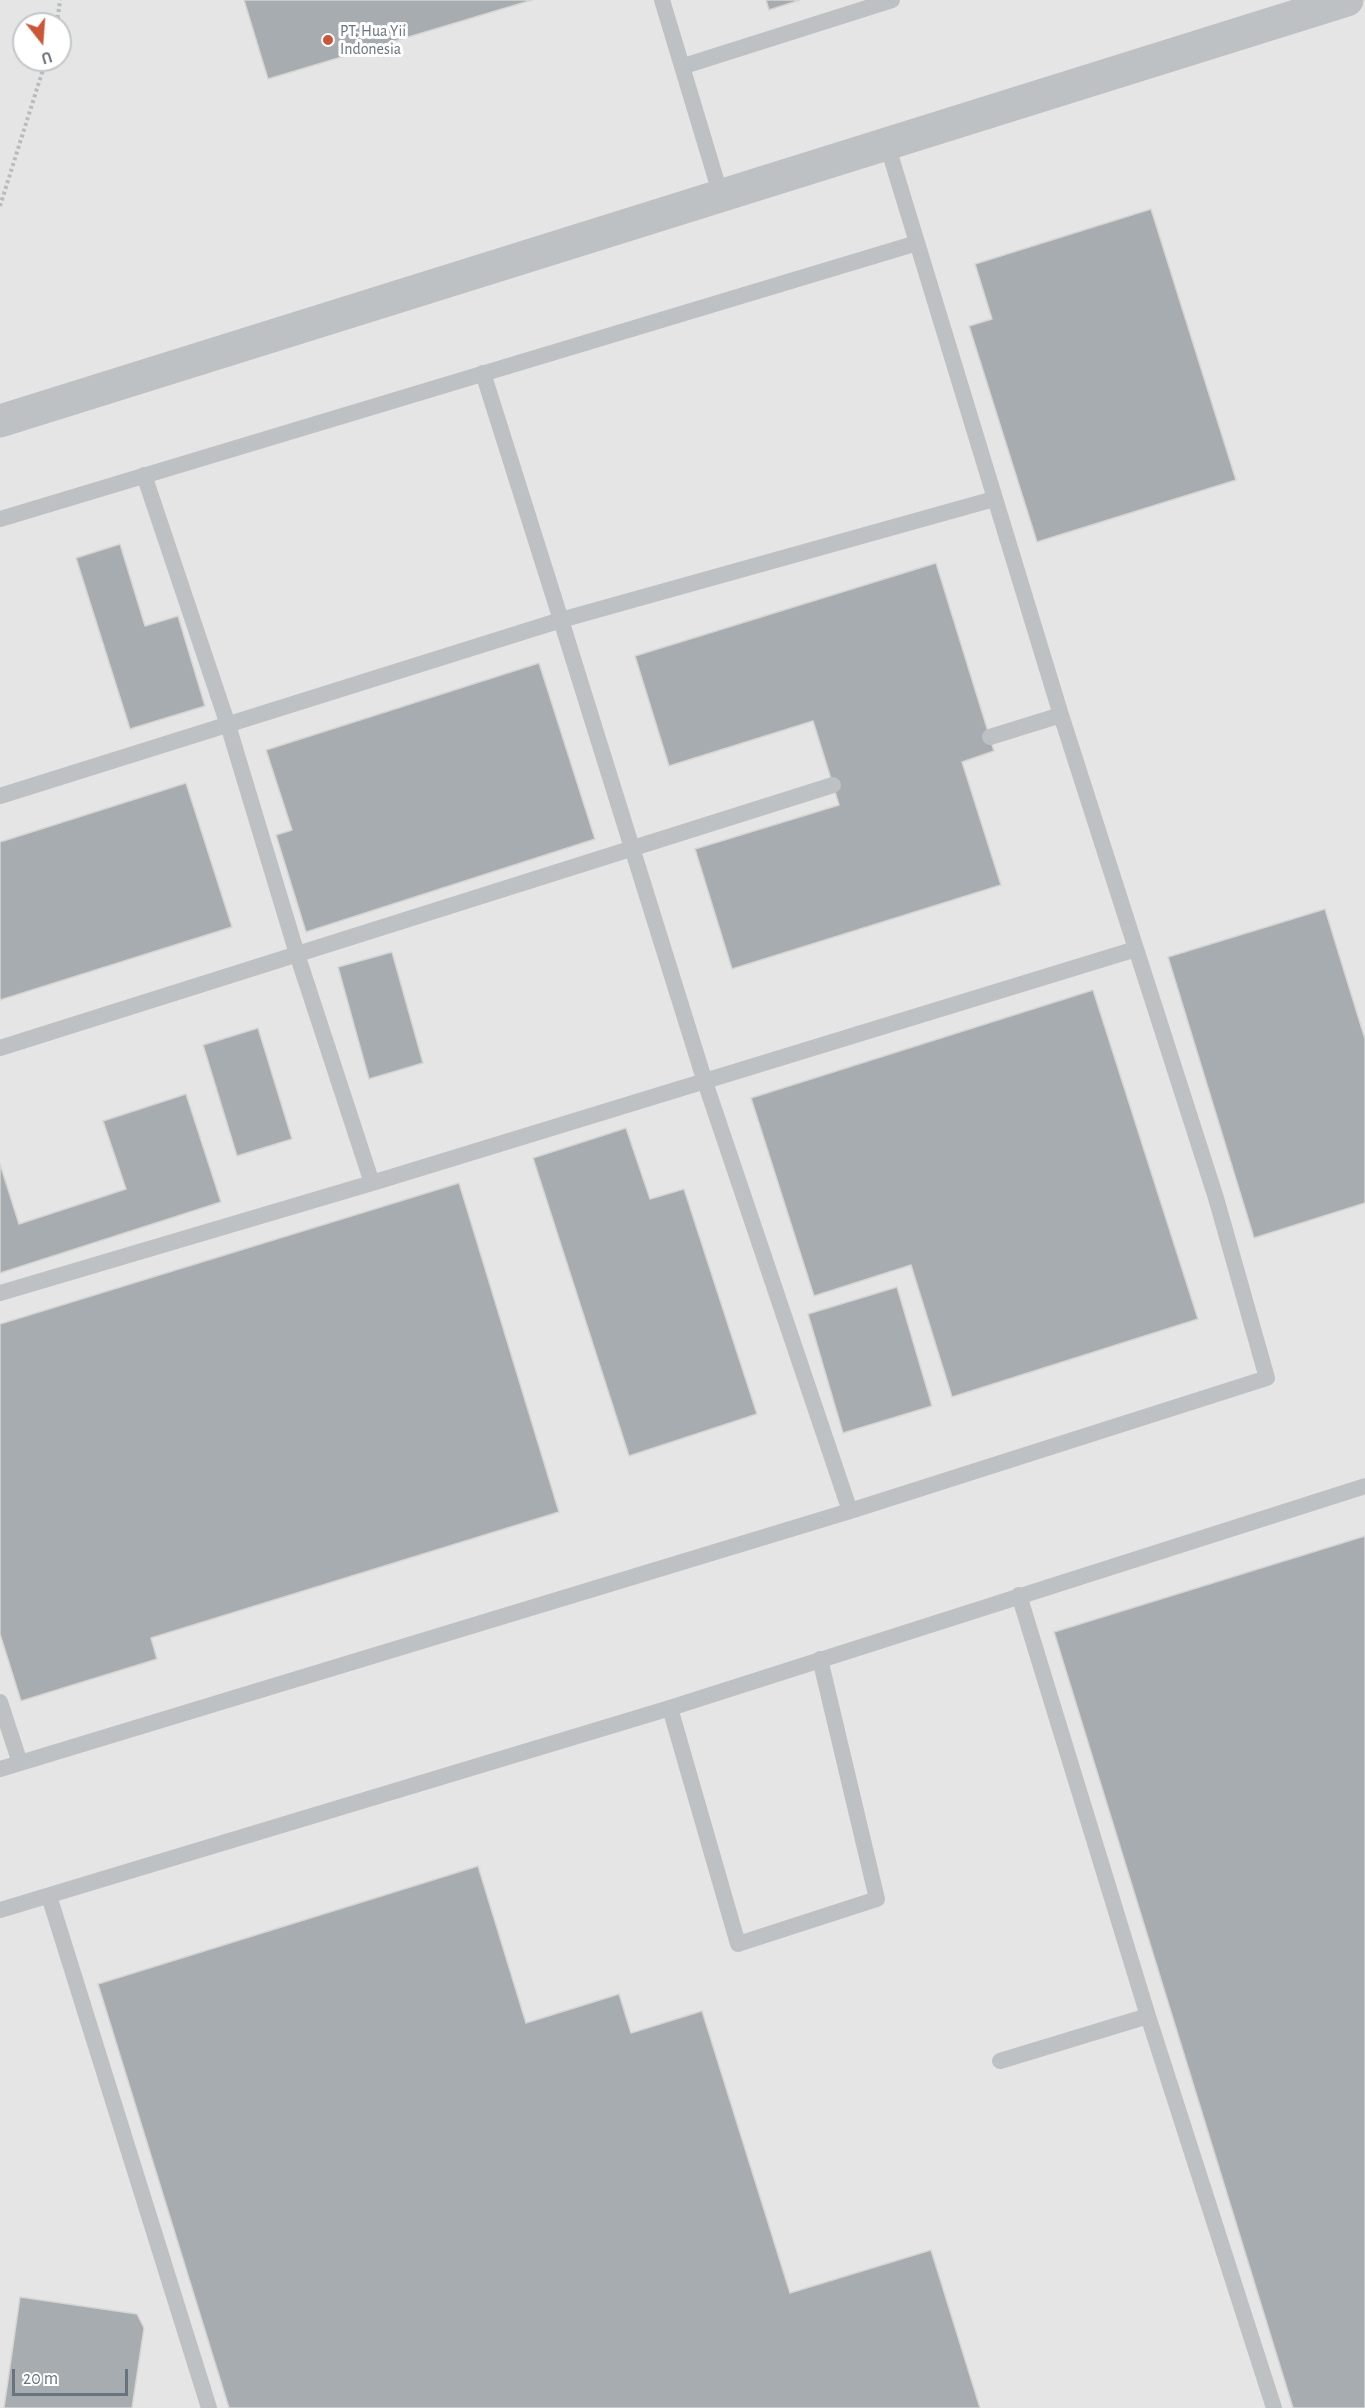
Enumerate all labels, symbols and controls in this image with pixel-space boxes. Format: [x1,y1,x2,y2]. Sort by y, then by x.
north arrow [12,12,72,72]
place label: PT. Hua Yii Indonesia [340,21,406,59]
marker: PT. Hua Yii Indonesia [321,33,335,47]
text: U [39,48,54,66]
scale bar [15,2357,130,2395]
text: 20 m [23,2370,58,2388]

